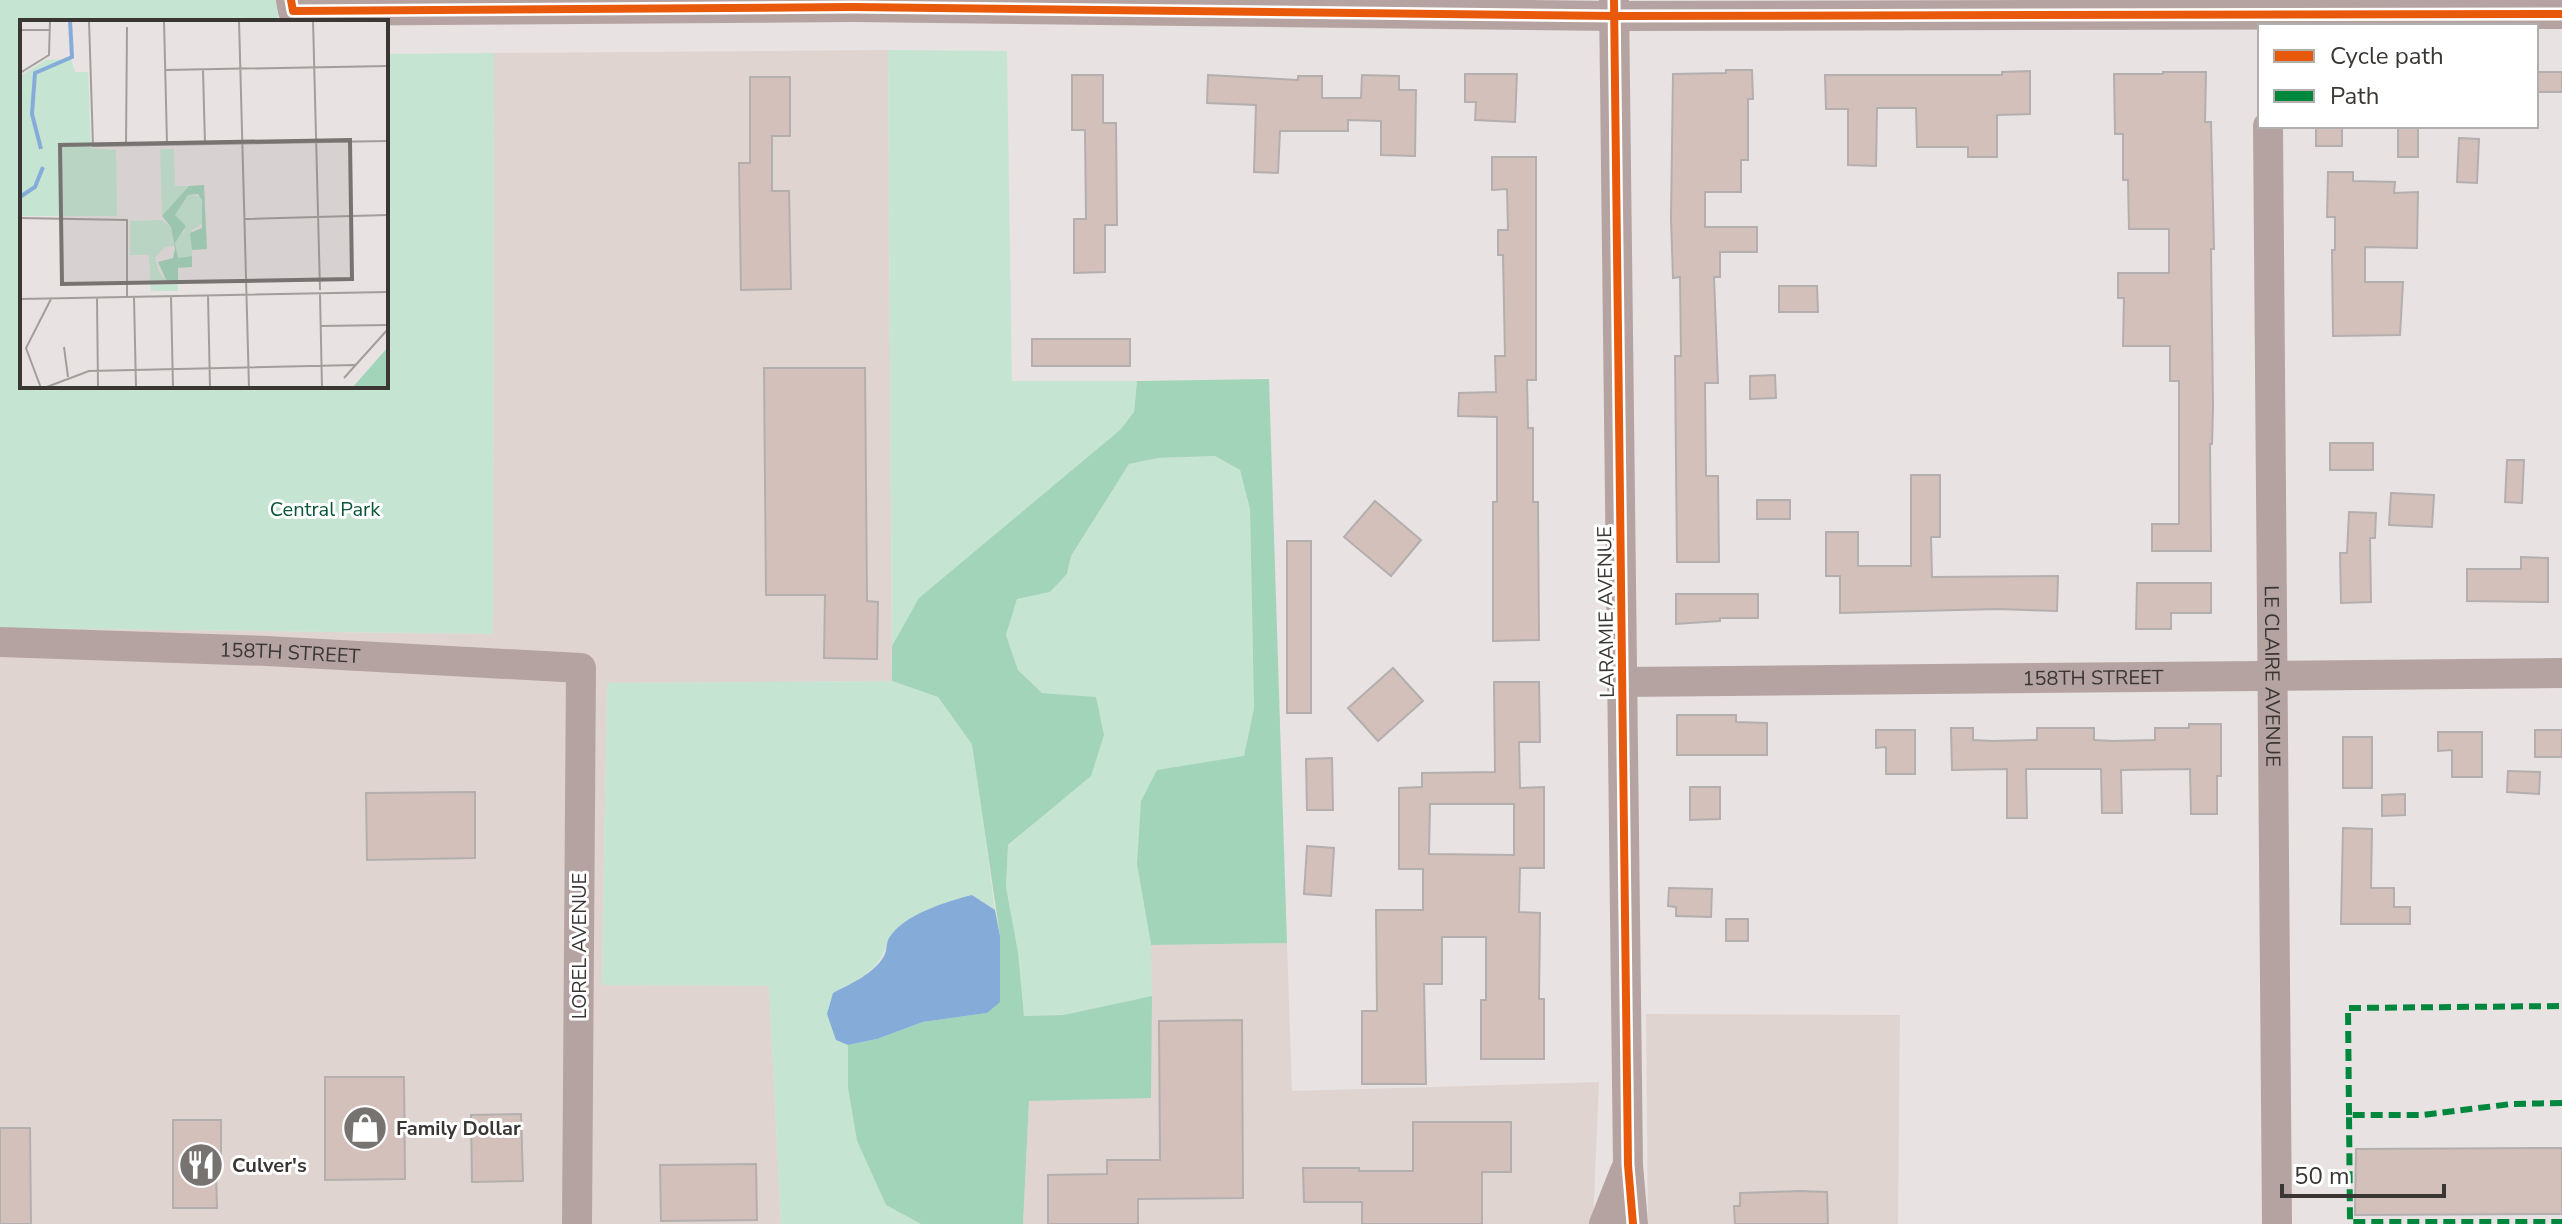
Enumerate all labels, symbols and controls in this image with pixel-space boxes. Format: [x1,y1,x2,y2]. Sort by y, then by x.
inset map [20,20,388,388]
legend [2258,24,2538,128]
text: Cycle path [2330,40,2444,72]
text: Path [2330,80,2379,112]
park label: Central Park [270,496,381,523]
street label: LARAMIE AVENUE [1591,526,1621,698]
street label: LE CLAIRE AVENUE [2258,585,2287,767]
street label: 158TH STREET [219,636,361,670]
street label: 158TH STREET [2022,663,2164,692]
street label: LOREL AVENUE [566,873,593,1019]
shop icon: Family Dollar [341,1104,389,1152]
place label: Family Dollar [396,1115,521,1142]
restaurant icon: Culver's [177,1141,225,1189]
scale bar [2282,1148,2444,1198]
place label: Culver's [232,1152,307,1179]
text: 50 m [2294,1160,2350,1192]

